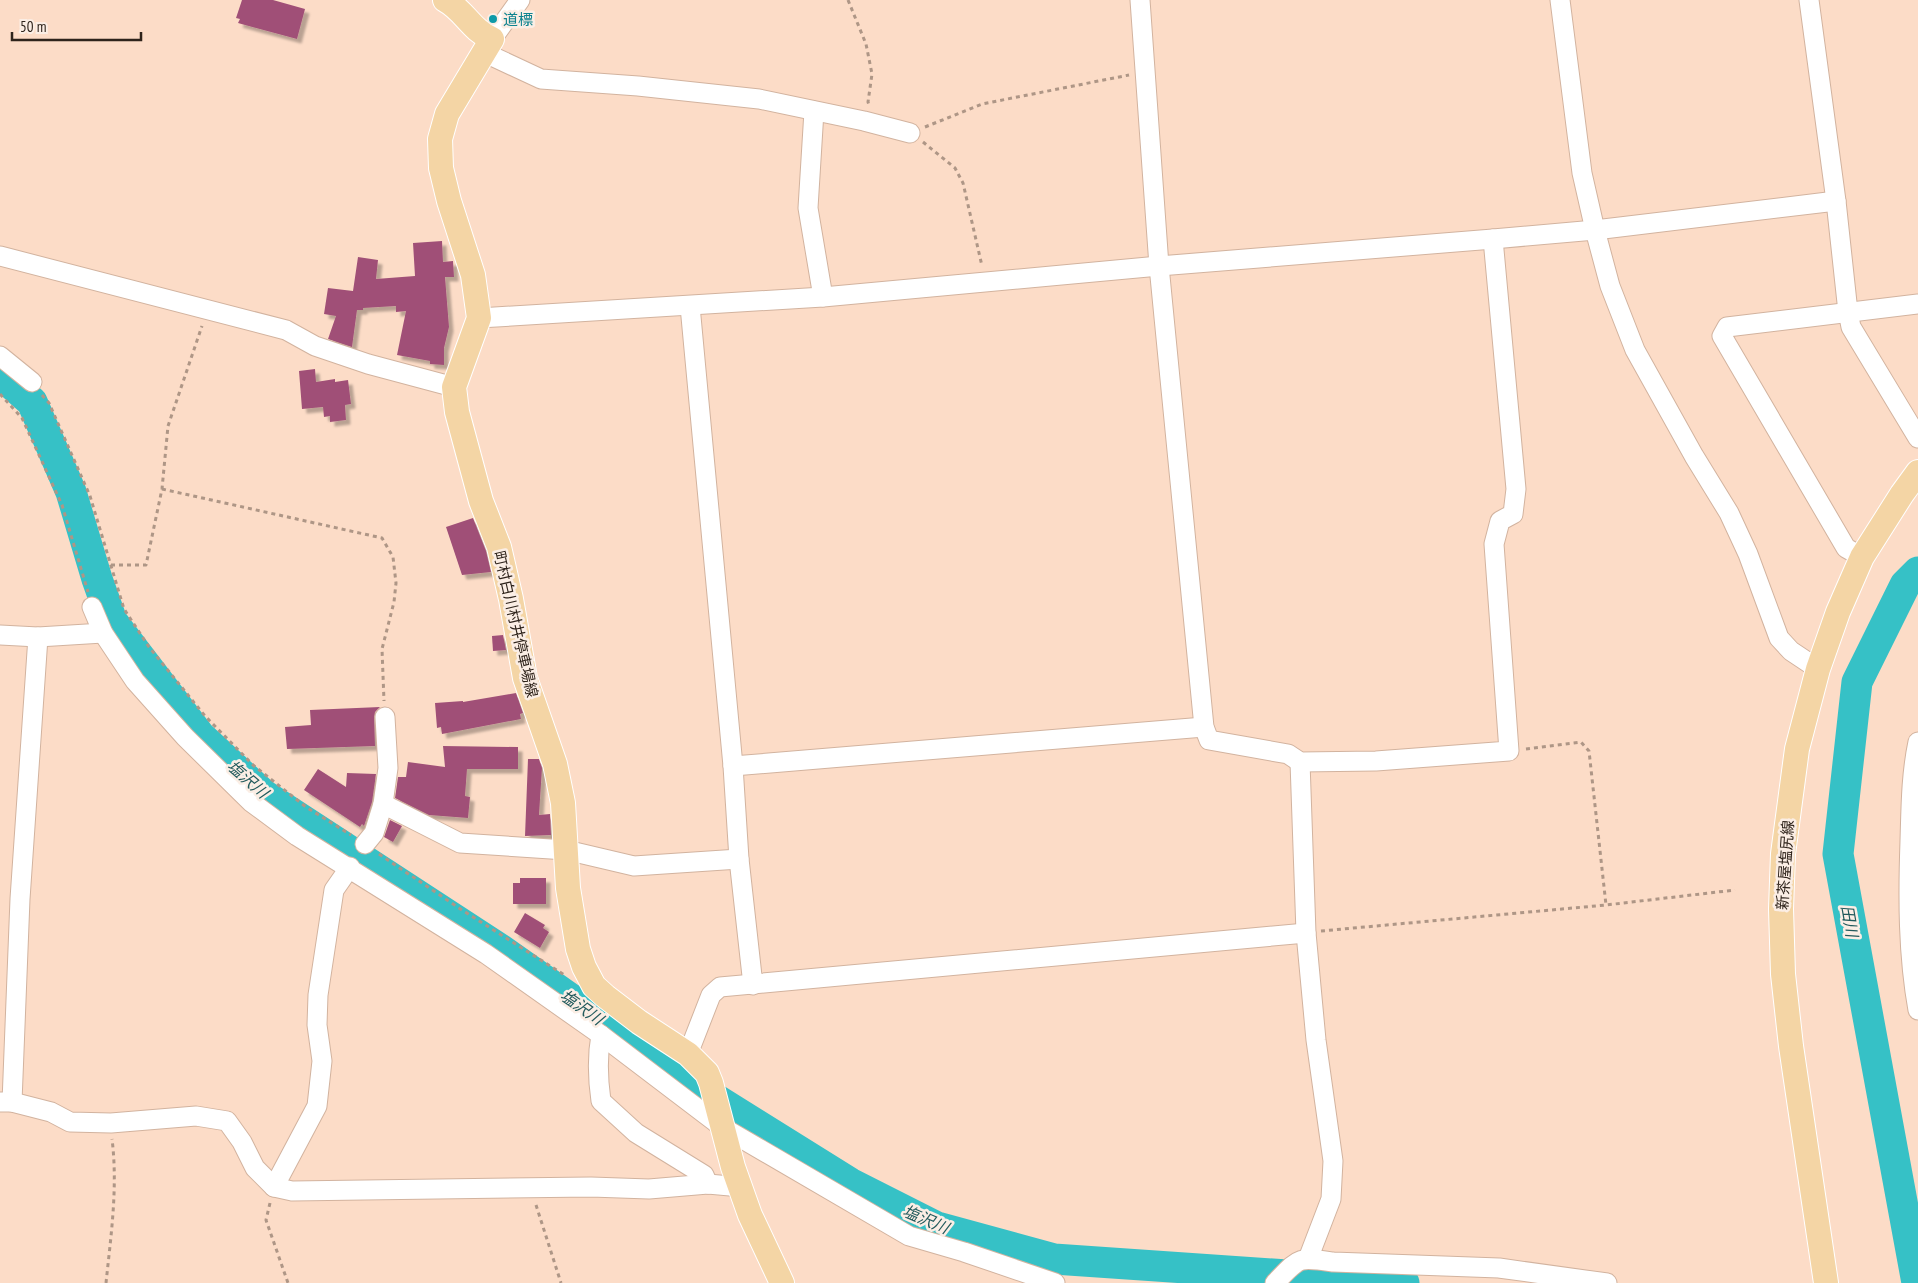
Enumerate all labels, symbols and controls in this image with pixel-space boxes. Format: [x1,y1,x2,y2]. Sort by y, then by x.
scale bar [12,10,141,42]
place label: 道標 [503,10,533,29]
marker: 道標 [487,13,499,25]
text: 50 m [20,17,46,36]
street label: 町村白川村井停車場線 [490,549,542,699]
water label: 塩沢川 [223,756,274,804]
street label: 新茶屋塩尻線 [1772,819,1798,911]
water label: 田川 [1837,903,1863,940]
water label: 塩沢川 [557,985,609,1030]
water label: 塩沢川 [900,1200,954,1238]

